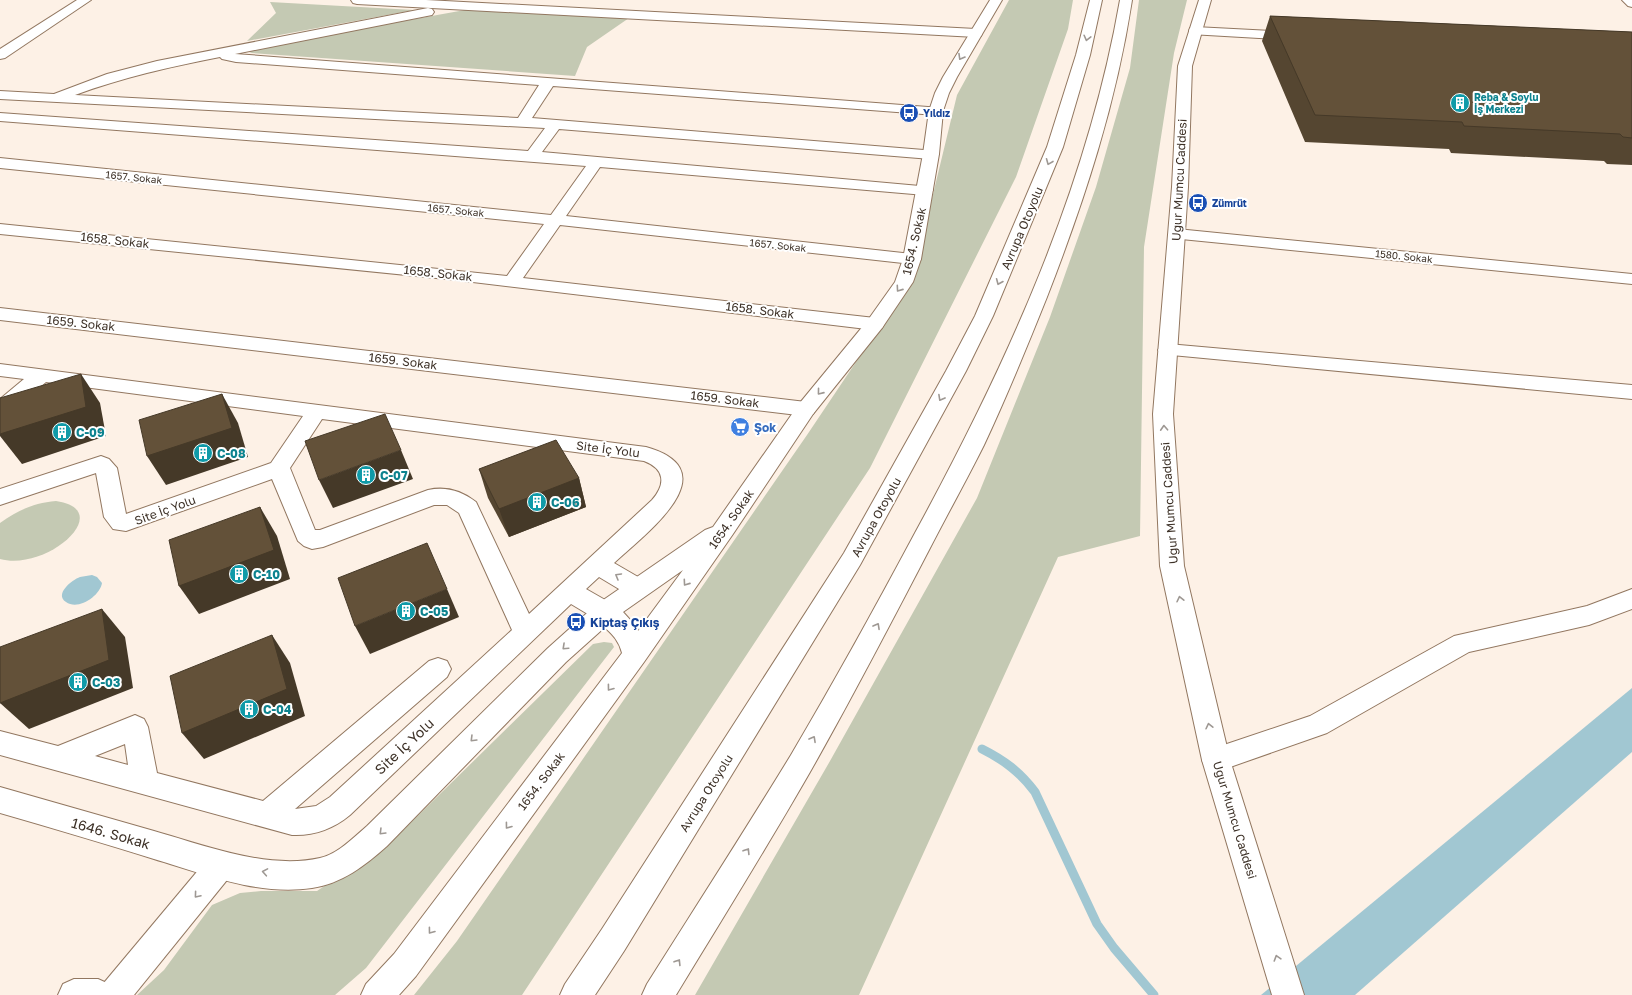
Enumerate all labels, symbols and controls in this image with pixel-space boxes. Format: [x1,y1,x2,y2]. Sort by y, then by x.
one-way arrow [1084,35,1092,41]
one-way arrow [959,53,966,60]
place label: Reba & Soylu İş Merkezi [1474,91,1539,115]
building icon: Reba & Soylu İş Merkezi [1449,92,1471,114]
bus stop icon: Yıldız [898,102,920,124]
place label: Yıldız [923,107,950,119]
street label: Uğur Mumcu Caddesi [1168,119,1190,241]
one-way arrow [1046,159,1054,166]
street label: 1657. Sokak [105,168,163,186]
street label: Avrupa Otoyolu [998,184,1046,272]
bus stop icon: Zümrüt [1187,192,1209,214]
place label: Zümrüt [1212,197,1247,209]
street label: 1657. Sokak [427,201,485,219]
street label: 1654. Sokak [899,205,929,276]
street label: 1658. Sokak [80,229,150,251]
street label: 1657. Sokak [749,236,807,254]
street label: 1580. Sokak [1375,247,1434,265]
street label: 1658. Sokak [403,262,473,284]
one-way arrow [996,278,1004,285]
one-way arrow [897,284,904,291]
street label: 1658. Sokak [725,298,795,322]
street label: 1659. Sokak [46,312,116,334]
street label: 1659. Sokak [368,349,438,373]
street label: 1659. Sokak [690,387,760,411]
one-way arrow [818,387,825,394]
one-way arrow [939,394,946,402]
supermarket icon: Şok [729,416,751,438]
place label: Şok [754,420,776,435]
building icon: C-09 [51,421,73,443]
place label: C-09 [76,425,105,440]
one-way arrow [1160,425,1168,431]
street label: Site İç Yolu [575,438,641,460]
street label: Uğur Mumcu Caddesi [1157,441,1181,565]
building icon: C-08 [192,442,214,464]
place label: C-08 [217,446,246,461]
building icon: C-07 [355,464,377,486]
place label: C-07 [380,468,408,483]
street label: Avrupa Otoyolu [848,475,904,559]
street label: 1654. Sokak [705,486,757,552]
building icon: C-06 [526,491,548,513]
street label: Site İç Yolu [132,492,198,528]
place label: C-06 [551,495,580,510]
building icon: C-10 [228,563,250,585]
place label: C-10 [253,567,280,582]
one-way arrow [615,573,622,580]
one-way arrow [684,578,691,585]
one-way arrow [1176,596,1184,602]
building icon: C-05 [395,600,417,622]
place label: C-05 [420,604,448,619]
bus stop icon: Kiptaş Çıkış [565,611,587,633]
place label: Kiptaş Çıkış [590,615,660,630]
one-way arrow [872,623,880,630]
one-way arrow [562,642,570,650]
building icon: C-03 [67,671,89,693]
place label: C-03 [92,675,120,690]
one-way arrow [608,684,615,691]
building icon: C-04 [238,698,260,720]
place label: C-04 [263,702,292,717]
street label: Site İç Yolu [371,714,437,778]
one-way arrow [1205,722,1213,729]
one-way arrow [470,734,478,742]
one-way arrow [809,736,816,744]
street label: 1654. Sokak [514,749,568,813]
street label: Avrupa Otoyolu [676,751,736,835]
street label: Uğur Mumcu Caddesi [1210,759,1260,881]
street label: 1646. Sokak [70,814,152,852]
one-way arrow [506,822,513,829]
one-way arrow [379,827,387,835]
one-way arrow [742,848,750,855]
one-way arrow [262,869,268,877]
one-way arrow [194,890,201,898]
one-way arrow [428,926,435,933]
one-way arrow [1273,954,1282,961]
one-way arrow [674,959,681,966]

